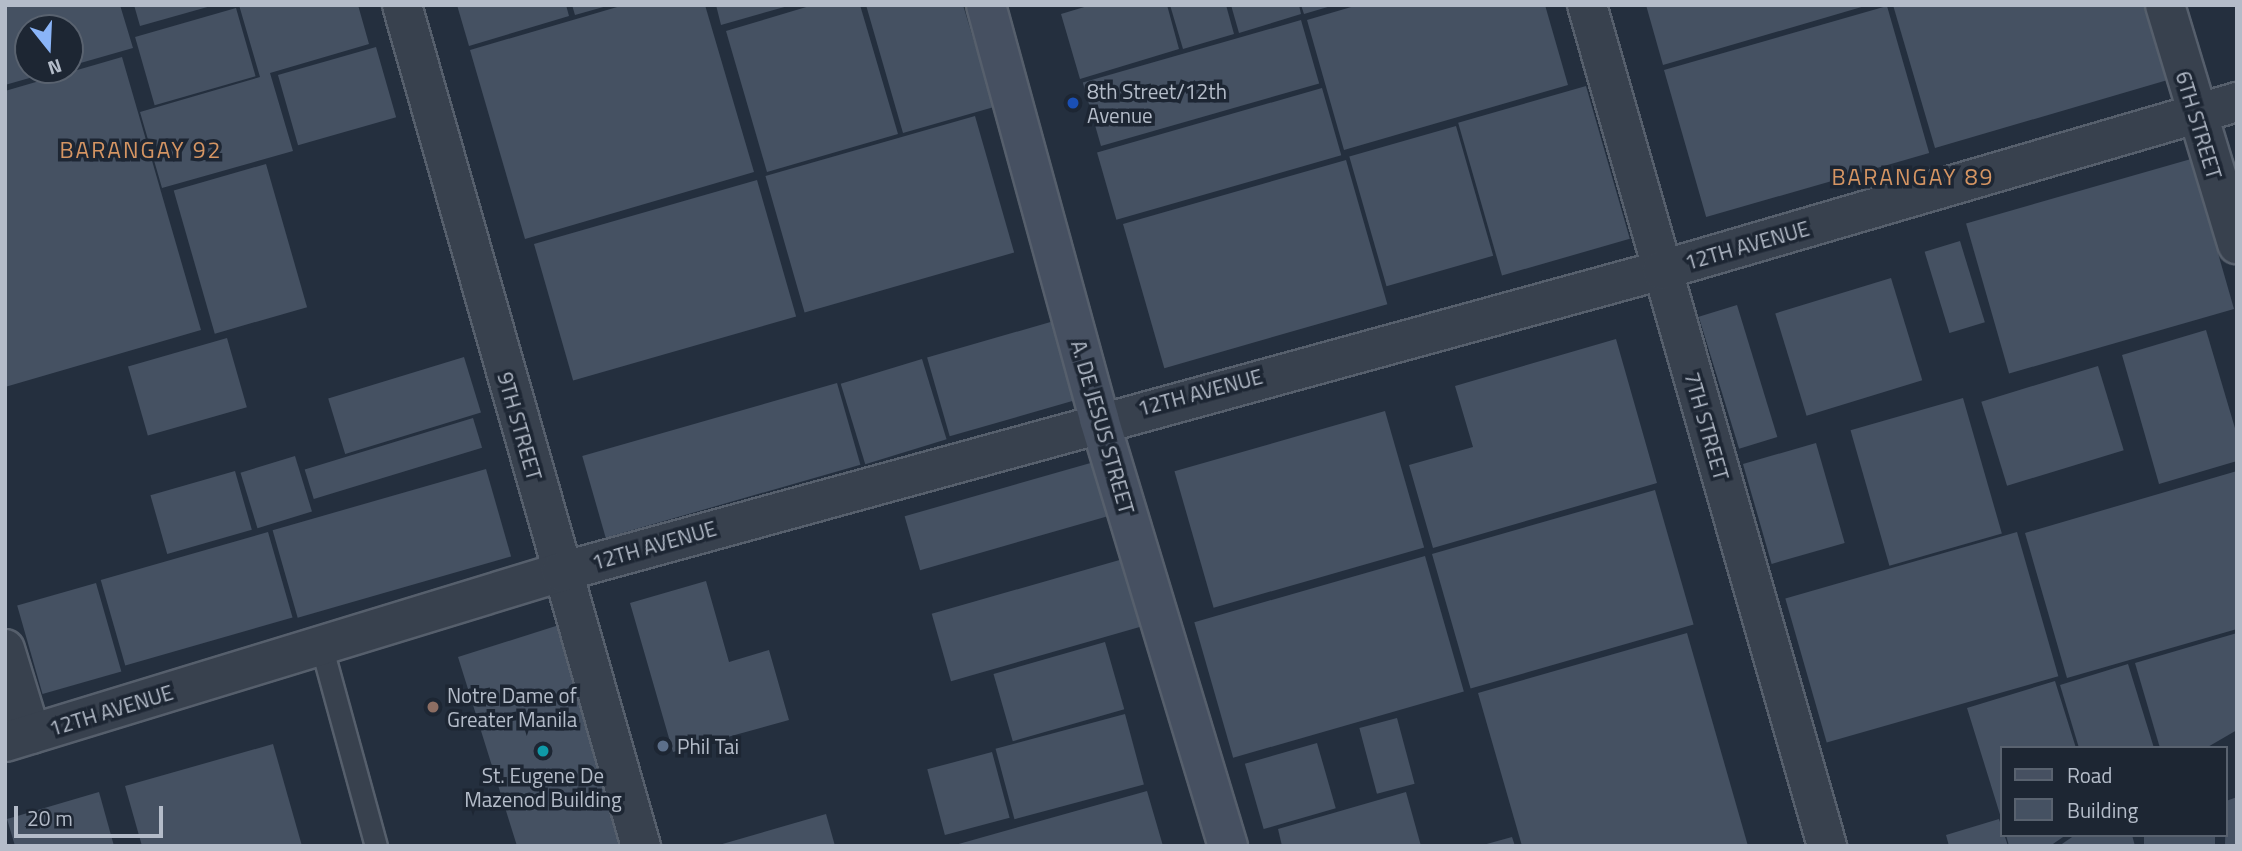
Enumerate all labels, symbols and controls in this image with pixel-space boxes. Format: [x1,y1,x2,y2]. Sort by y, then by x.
north arrow [14,14,84,84]
text: N [44,52,66,83]
street label: 6TH STREET [2171,68,2227,182]
place label: 8th Street/12th Avenue [1087,78,1227,128]
marker: 8th Street/12th Avenue [1065,95,1081,111]
district label: BARANGAY 92 [61,136,221,164]
district label: BARANGAY 89 [1833,163,1993,191]
street label: 12TH AVENUE [1682,215,1812,275]
street label: A. DE JESUS STREET [1066,337,1140,517]
street label: 12TH AVENUE [1135,363,1265,421]
street label: 9TH STREET [493,369,547,483]
street label: 7TH STREET [1680,369,1734,483]
street label: 12TH AVENUE [589,515,719,575]
street label: 12TH AVENUE [46,679,176,741]
place label: Notre Dame of Greater Manila [447,682,577,732]
marker: Notre Dame of Greater Manila [425,699,441,715]
place label: Phil Tai [677,733,739,759]
marker: Phil Tai [655,738,671,754]
marker: St. Eugene De Mazenod Building [535,743,551,759]
legend [2000,746,2228,837]
text: Road [2067,759,2112,791]
place label: St. Eugene De Mazenod Building [464,762,622,812]
scale bar [18,792,166,836]
text: Building [2067,794,2138,826]
text: 20 m [27,802,73,834]

